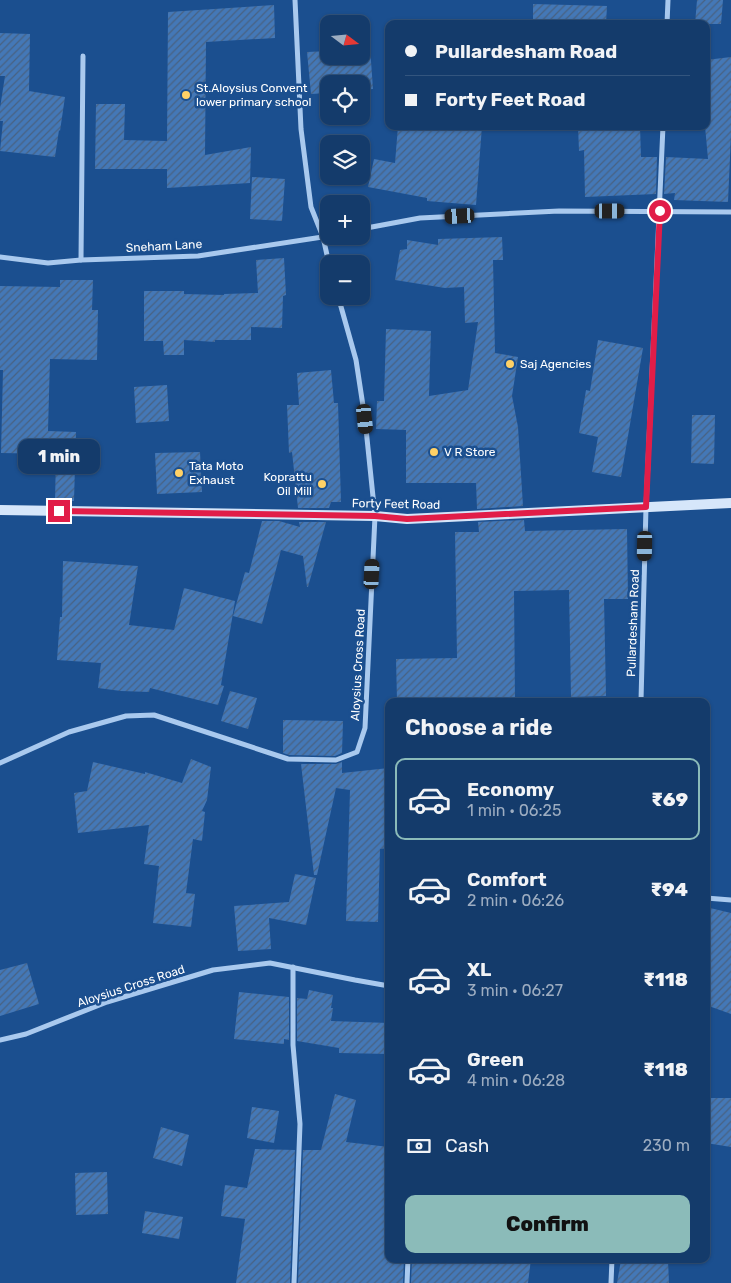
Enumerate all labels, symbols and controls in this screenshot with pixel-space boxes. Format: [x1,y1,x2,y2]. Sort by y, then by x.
north arrow [320,15,370,65]
map controls [320,15,370,305]
text: Pullardesham Road [435,40,617,63]
button: locate [320,75,370,125]
place label: St.Aloysius Convent lower primary school [196,81,312,109]
text: Forty Feet Road [435,88,585,111]
marker: St.Aloysius Convent lower primary school [180,89,192,101]
button: layers [320,135,370,185]
button: + [320,195,370,245]
route start [649,200,671,222]
car [595,204,625,219]
car [444,208,475,224]
street label: Sneham Lane [125,237,203,255]
button: − [320,255,370,305]
place label: Saj Agencies [520,357,591,371]
marker: Saj Agencies [504,358,516,370]
car [355,403,374,435]
callout: 1 min [18,438,100,474]
place label: V R Store [444,445,496,459]
marker: V R Store [428,446,440,458]
text: 1 min [38,447,80,466]
place label: Tata Moto Exhaust [189,459,244,487]
marker: Tata Moto Exhaust [173,467,185,479]
place label: Koprattu Oil Mill [263,470,312,498]
marker: Koprattu Oil Mill [316,478,328,490]
street label: Forty Feet Road [352,496,440,512]
route end [48,500,70,522]
car [637,531,652,561]
car [363,559,380,589]
street label: Pullardesham Road [624,569,642,677]
street label: Aloysius Cross Road [348,609,368,721]
text: Choose a ride [405,714,552,741]
icon: car [407,777,452,822]
text: Economy [467,778,554,801]
text: ₹69 [651,788,688,811]
text: 1 min · 06:25 [467,801,561,820]
icon: car [407,867,452,912]
text: Comfort [467,868,547,891]
text: ₹94 [651,878,688,901]
text: 2 min · 06:26 [467,891,564,910]
icon: car [407,957,452,1002]
text: XL [467,958,491,981]
street label: Aloysius Cross Road [75,962,187,1010]
text: ₹118 [643,968,688,991]
text: 3 min · 06:27 [467,981,563,1000]
icon: car [407,1047,452,1092]
text: Green [467,1048,524,1071]
text: ₹118 [643,1058,688,1081]
text: 4 min · 06:28 [467,1071,565,1090]
icon: cash [405,1132,433,1160]
text: Cash [445,1134,489,1157]
text: 230 m [643,1136,690,1155]
button: Confirm [405,1195,690,1253]

